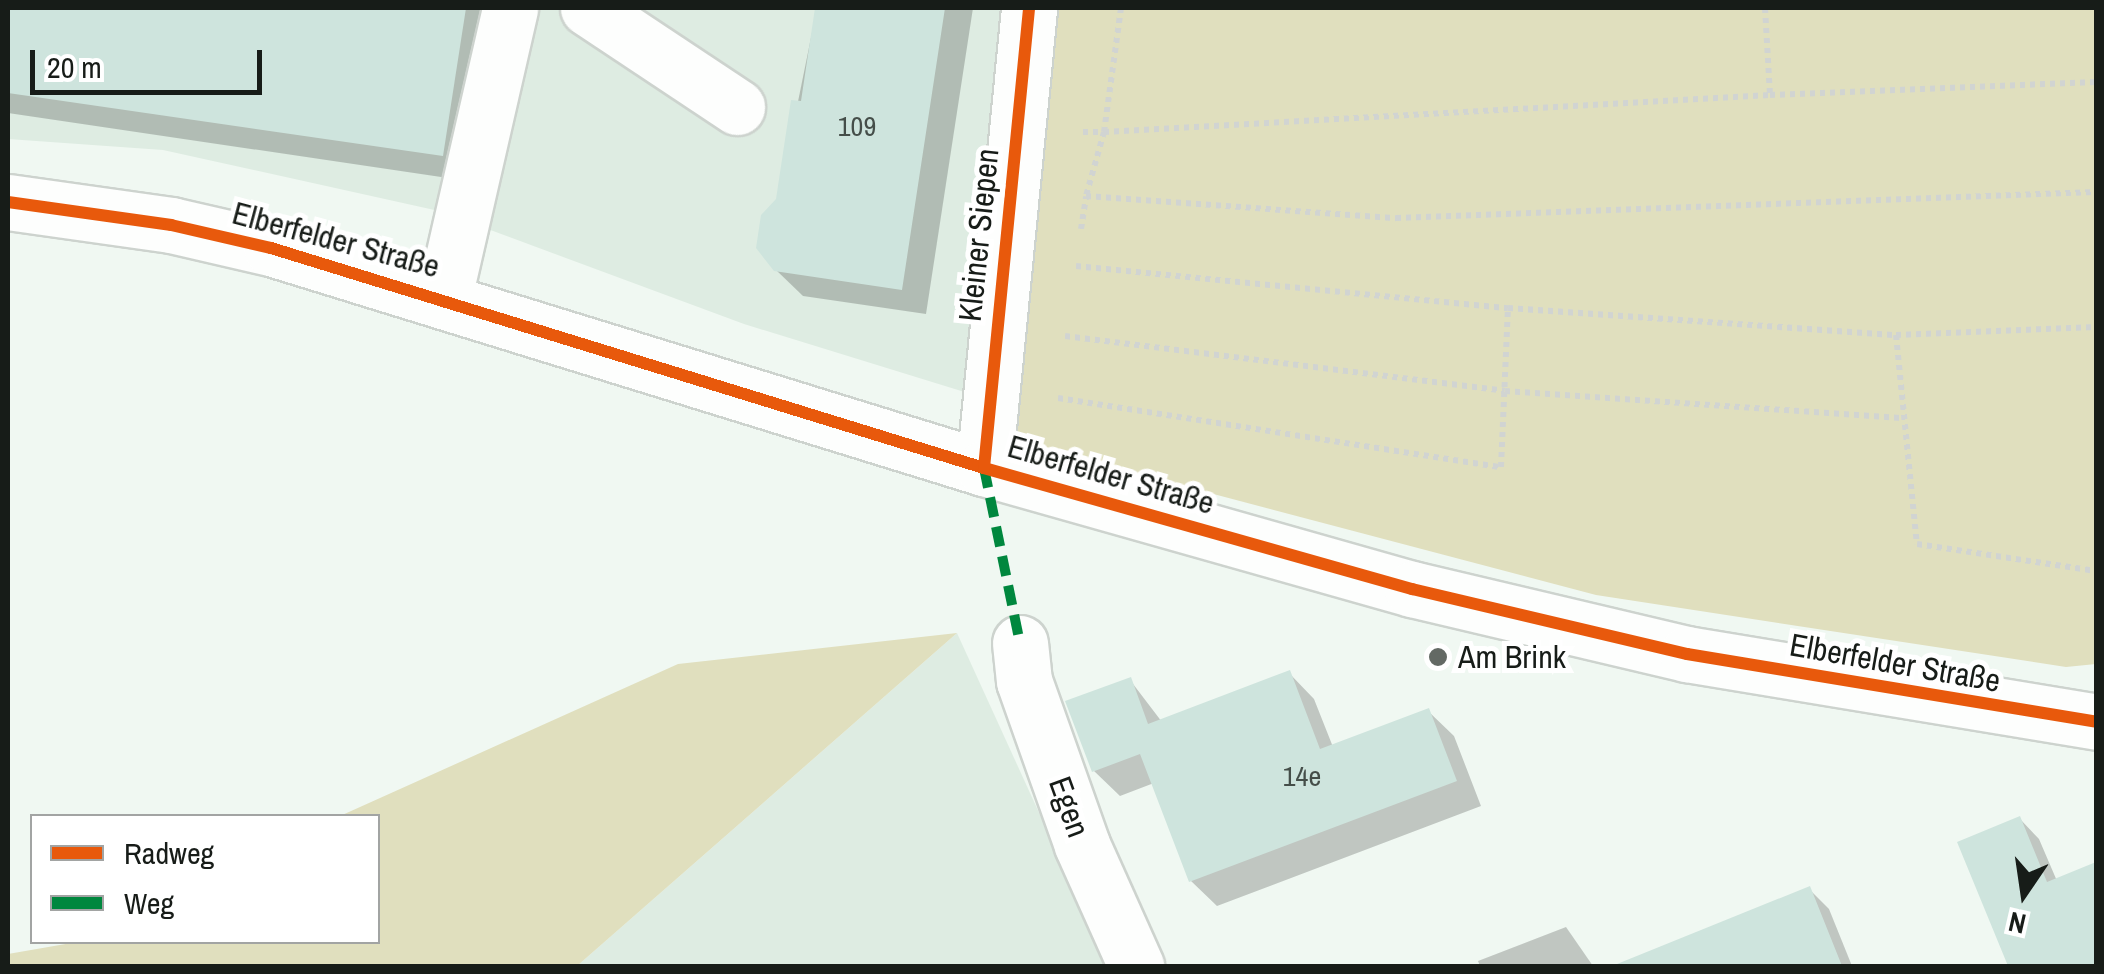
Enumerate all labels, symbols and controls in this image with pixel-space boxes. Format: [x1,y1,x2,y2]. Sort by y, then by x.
scale bar [35,30,268,92]
text: 20 m [47,47,102,87]
house number: 109 [838,109,876,143]
street label: Kleiner Siepen [951,147,1007,323]
street label: Elberfelder Straße [228,194,444,286]
street label: Elberfelder Straße [1003,427,1219,523]
street label: Elberfelder Straße [1787,626,2003,700]
place label: Am Brink [1458,638,1566,676]
marker: Am Brink [1427,646,1449,668]
house number: 14e [1283,759,1321,793]
street label: Egen [1040,772,1098,842]
legend [30,814,380,944]
text: Radweg [124,833,214,873]
north arrow [1974,844,2074,944]
text: Weg [124,883,174,923]
text: N [2005,903,2030,944]

